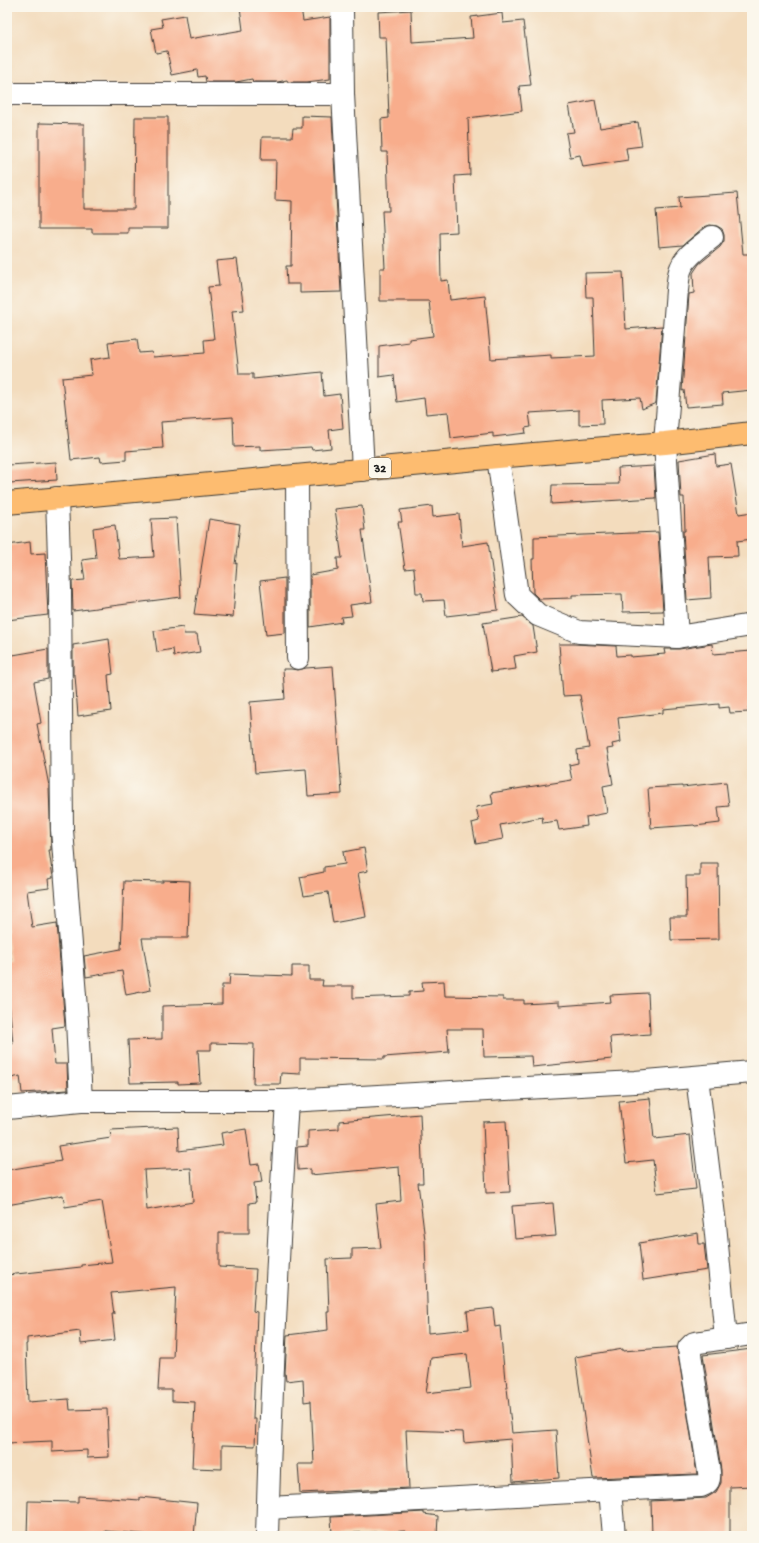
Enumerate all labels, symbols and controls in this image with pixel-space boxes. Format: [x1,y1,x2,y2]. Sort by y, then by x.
road number: 32 [369,458,391,478]

